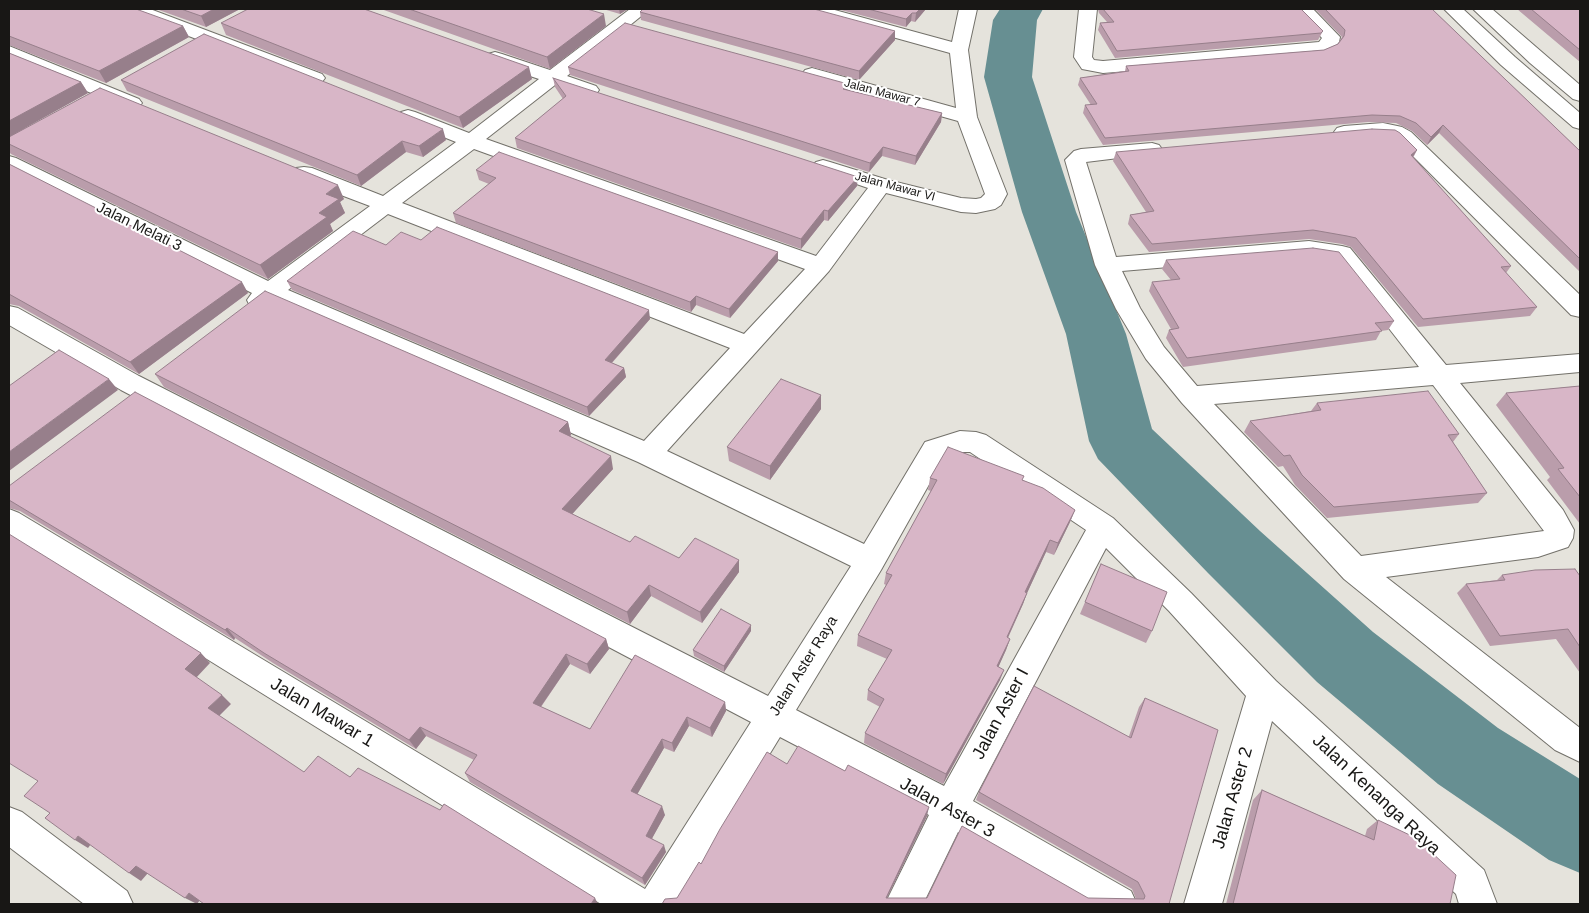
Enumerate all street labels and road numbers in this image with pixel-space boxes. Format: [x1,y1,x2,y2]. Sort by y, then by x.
street label: Jalan Mawar 7 [842,76,922,110]
street label: Jalan Mawar VI [853,169,937,205]
street label: Jalan Melati 3 [93,199,185,255]
street label: Jalan Aster Raya [766,613,842,719]
street label: Jalan Aster I [968,665,1034,763]
street label: Jalan Mawar 1 [266,674,378,752]
street label: Jalan Kenanga Raya [1308,730,1444,860]
street label: Jalan Aster 2 [1208,745,1258,851]
street label: Jalan Aster 3 [896,773,998,843]

